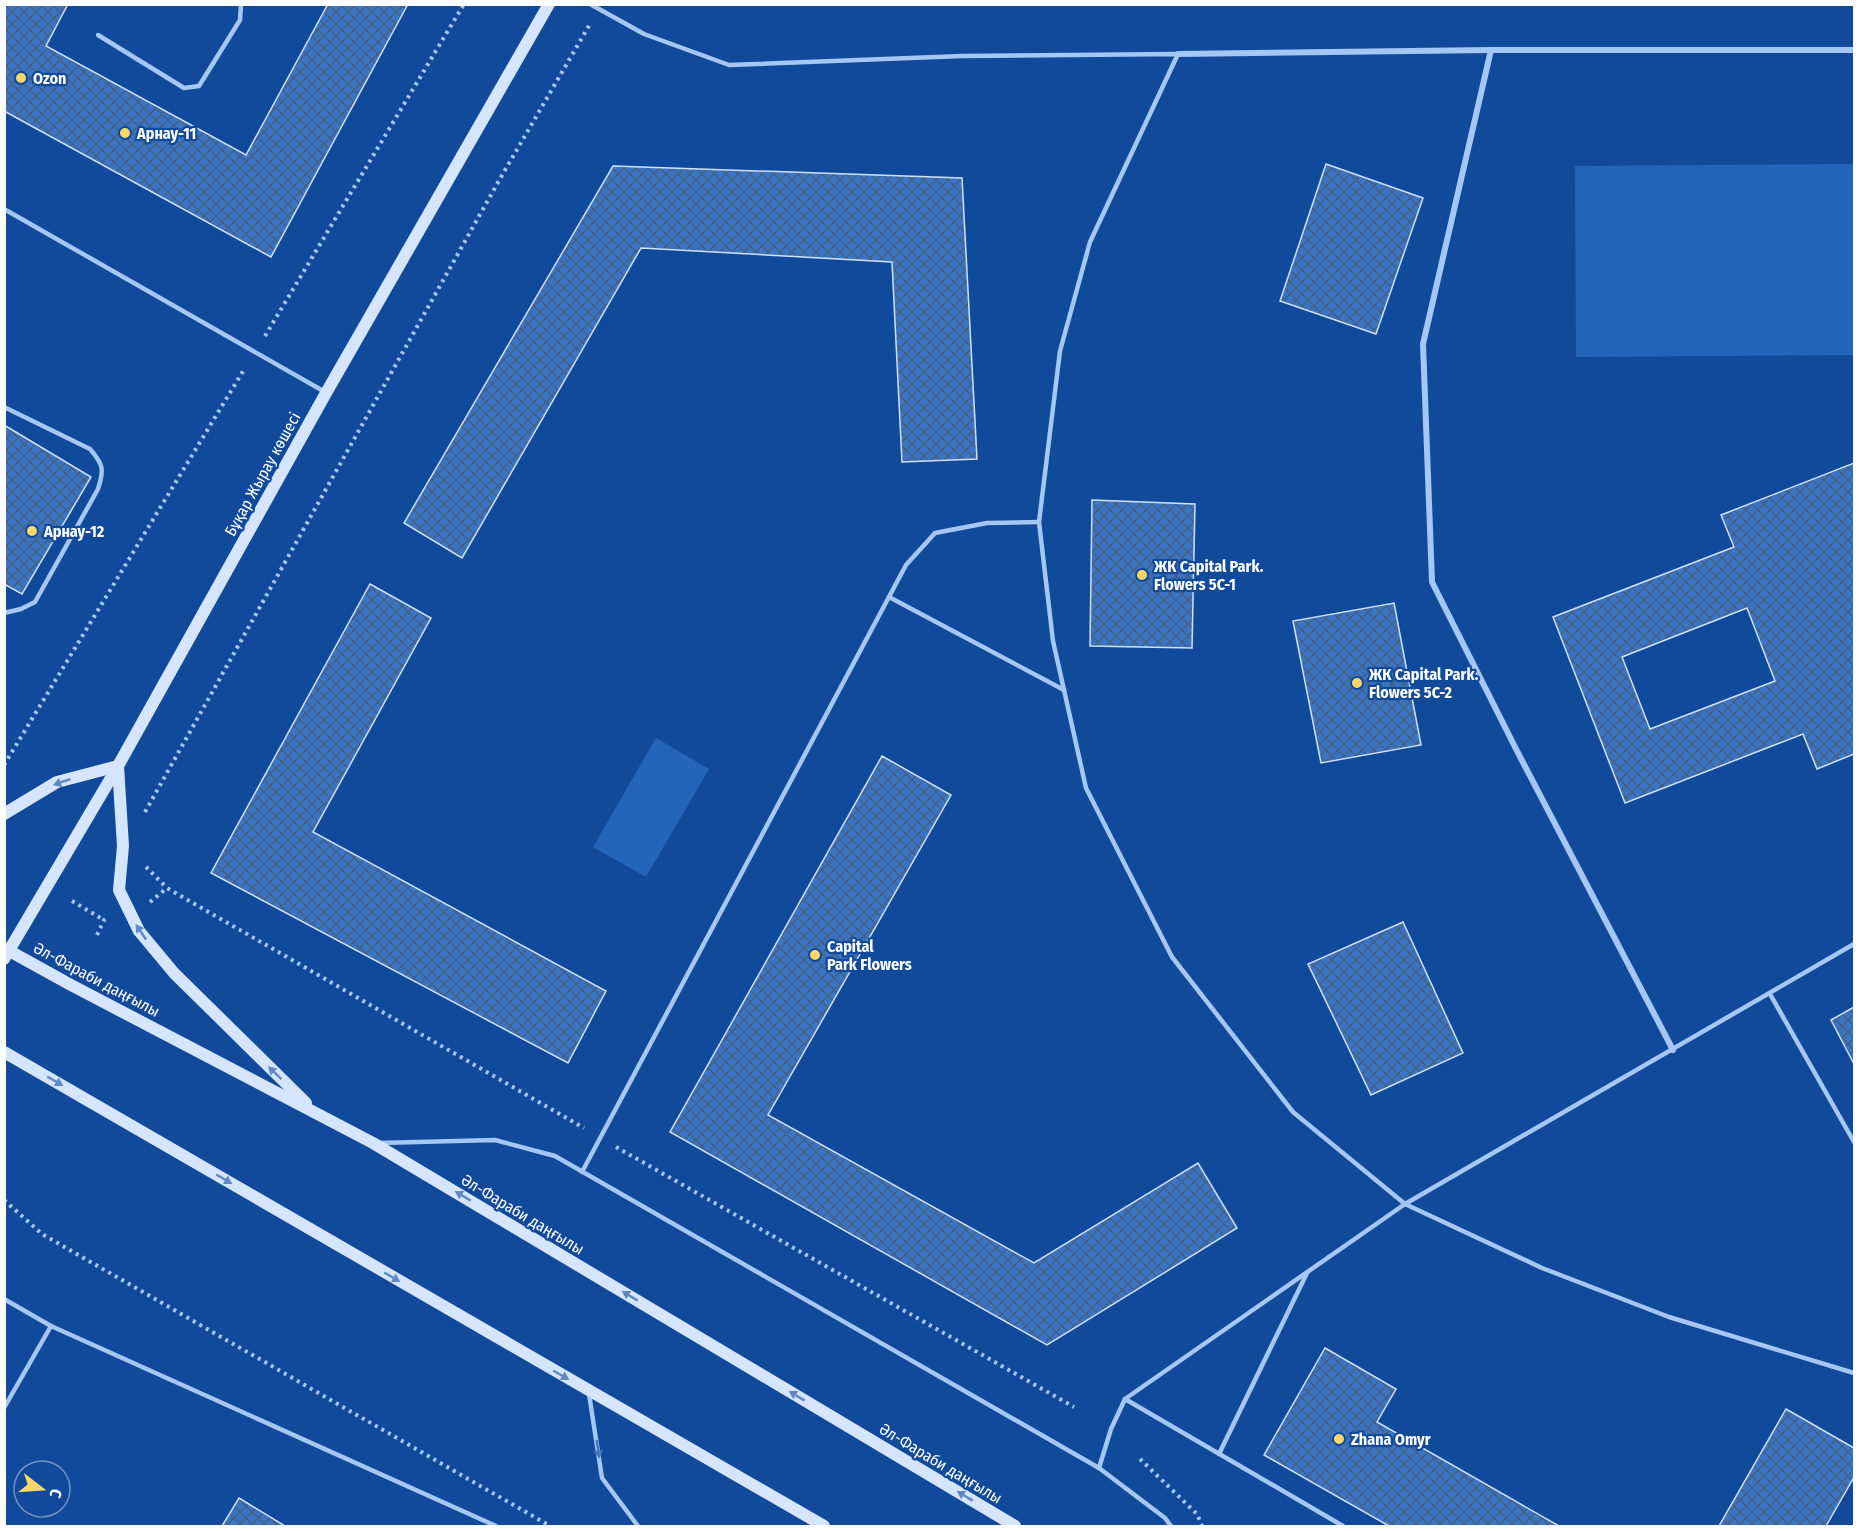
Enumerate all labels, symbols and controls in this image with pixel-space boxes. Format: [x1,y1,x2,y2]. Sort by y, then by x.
place label: Ozon [33,69,66,88]
marker: Ozon [14,71,28,85]
place label: Арнау-11 [136,124,196,143]
marker: Арнау-11 [118,126,132,140]
street label: Бұқар Жырау көшесі [221,409,304,539]
place label: Арнау-12 [43,522,105,541]
marker: Арнау-12 [25,524,39,538]
place label: ЖК Capital Park. Flowers 5C-1 [1153,557,1264,594]
marker: ЖК Capital Park. Flowers 5C-1 [1135,568,1149,582]
place label: ЖК Capital Park. Flowers 5C-2 [1368,665,1479,702]
marker: ЖК Capital Park. Flowers 5C-2 [1350,676,1364,690]
one-way arrow [53,777,71,787]
one-way arrow [135,925,147,941]
place label: Capital Park Flowers [827,937,912,974]
street label: Әл-Фараби даңғылы [30,938,163,1021]
marker: Capital Park Flowers [808,948,822,962]
one-way arrow [268,1066,283,1080]
one-way arrow [47,1076,63,1087]
street label: Әл-Фараби даңғылы [458,1170,588,1259]
one-way arrow [216,1174,232,1185]
one-way arrow [454,1192,471,1202]
one-way arrow [384,1272,401,1282]
one-way arrow [622,1291,638,1302]
one-way arrow [553,1370,570,1380]
one-way arrow [789,1391,805,1402]
street label: Әл-Фараби даңғылы [876,1419,1006,1508]
place label: Zhana Omyr [1351,1430,1431,1449]
marker: Zhana Omyr [1332,1432,1346,1446]
one-way arrow [593,1440,602,1459]
north arrow [12,1459,72,1519]
text: С [45,1486,66,1501]
one-way arrow [957,1491,973,1502]

